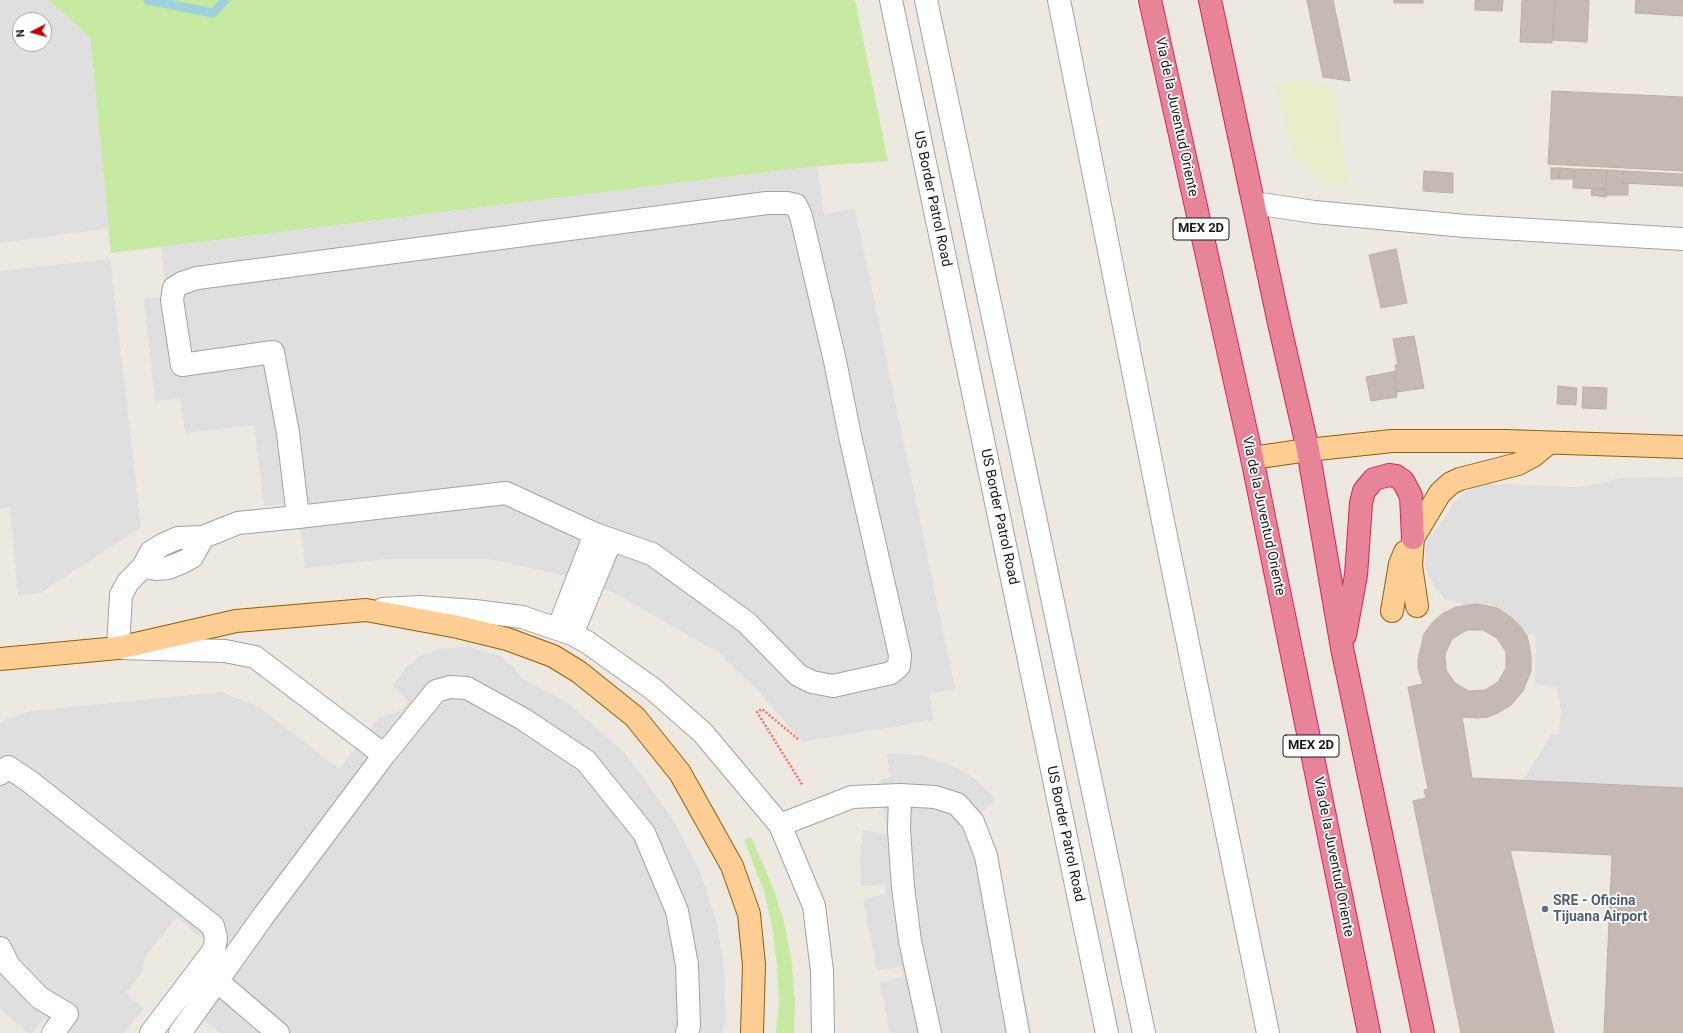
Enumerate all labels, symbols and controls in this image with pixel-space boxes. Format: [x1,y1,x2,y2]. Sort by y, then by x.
north arrow [12,12,52,52]
text: N [14,29,27,38]
street label: Via de la Juventud Oriente [1151,36,1201,198]
street label: US Border Patrol Road [909,130,955,268]
road number: MEX 2D [1173,218,1229,240]
street label: Via de la Juventud Oriente [1238,435,1288,597]
street label: US Border Patrol Road [976,448,1022,586]
road number: MEX 2D [1283,735,1339,757]
street label: US Border Patrol Road [1042,765,1088,903]
street label: Via de la Juventud Oriente [1309,776,1357,938]
place label: SRE - Oficina Tijuana Airport [1553,893,1647,926]
marker: SRE - Oficina Tijuana Airport [1540,904,1550,914]

